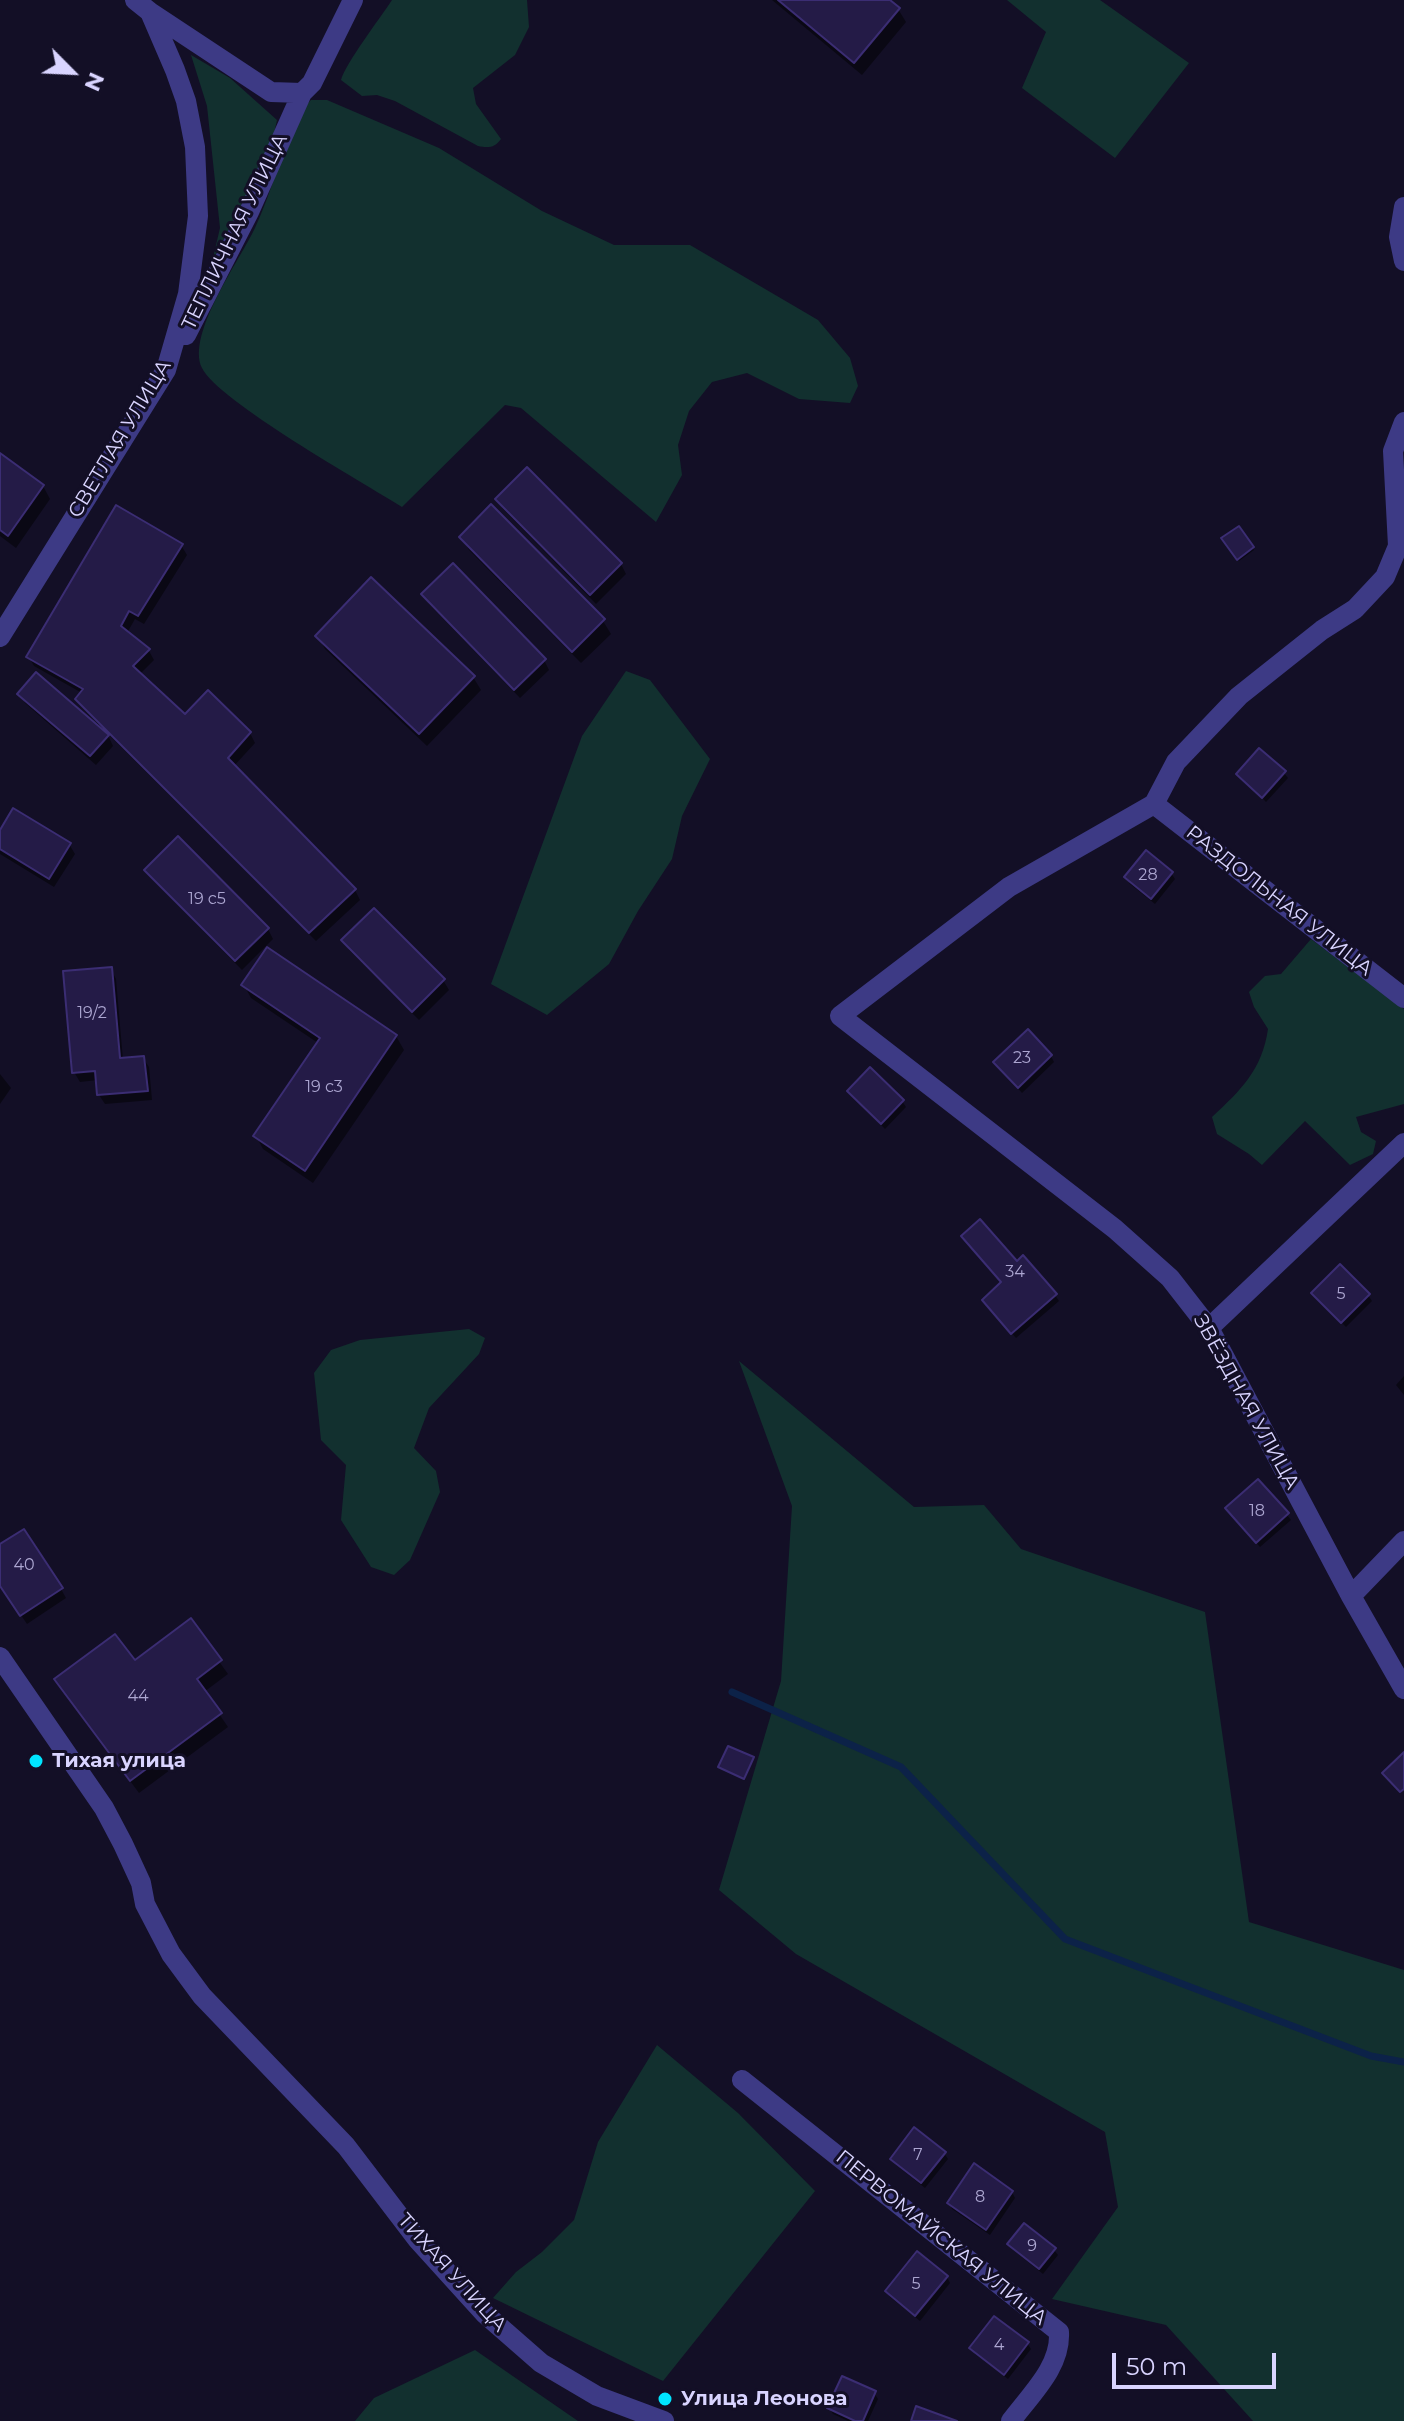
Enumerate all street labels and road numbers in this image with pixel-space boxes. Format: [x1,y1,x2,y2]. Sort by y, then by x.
street label: ТЕПЛИЧНАЯ УЛИЦА [177,130,293,334]
street label: СВЕТЛАЯ УЛИЦА [63,356,177,522]
street label: РАЗДОЛЬНАЯ УЛИЦА [1181,821,1377,981]
street label: ЗВЁЗДНАЯ УЛИЦА [1188,1310,1304,1494]
street label: ПЕРВОМАЙСКАЯ УЛИЦА [831,2145,1051,2331]
street label: ТИХАЯ УЛИЦА [393,2209,511,2337]

